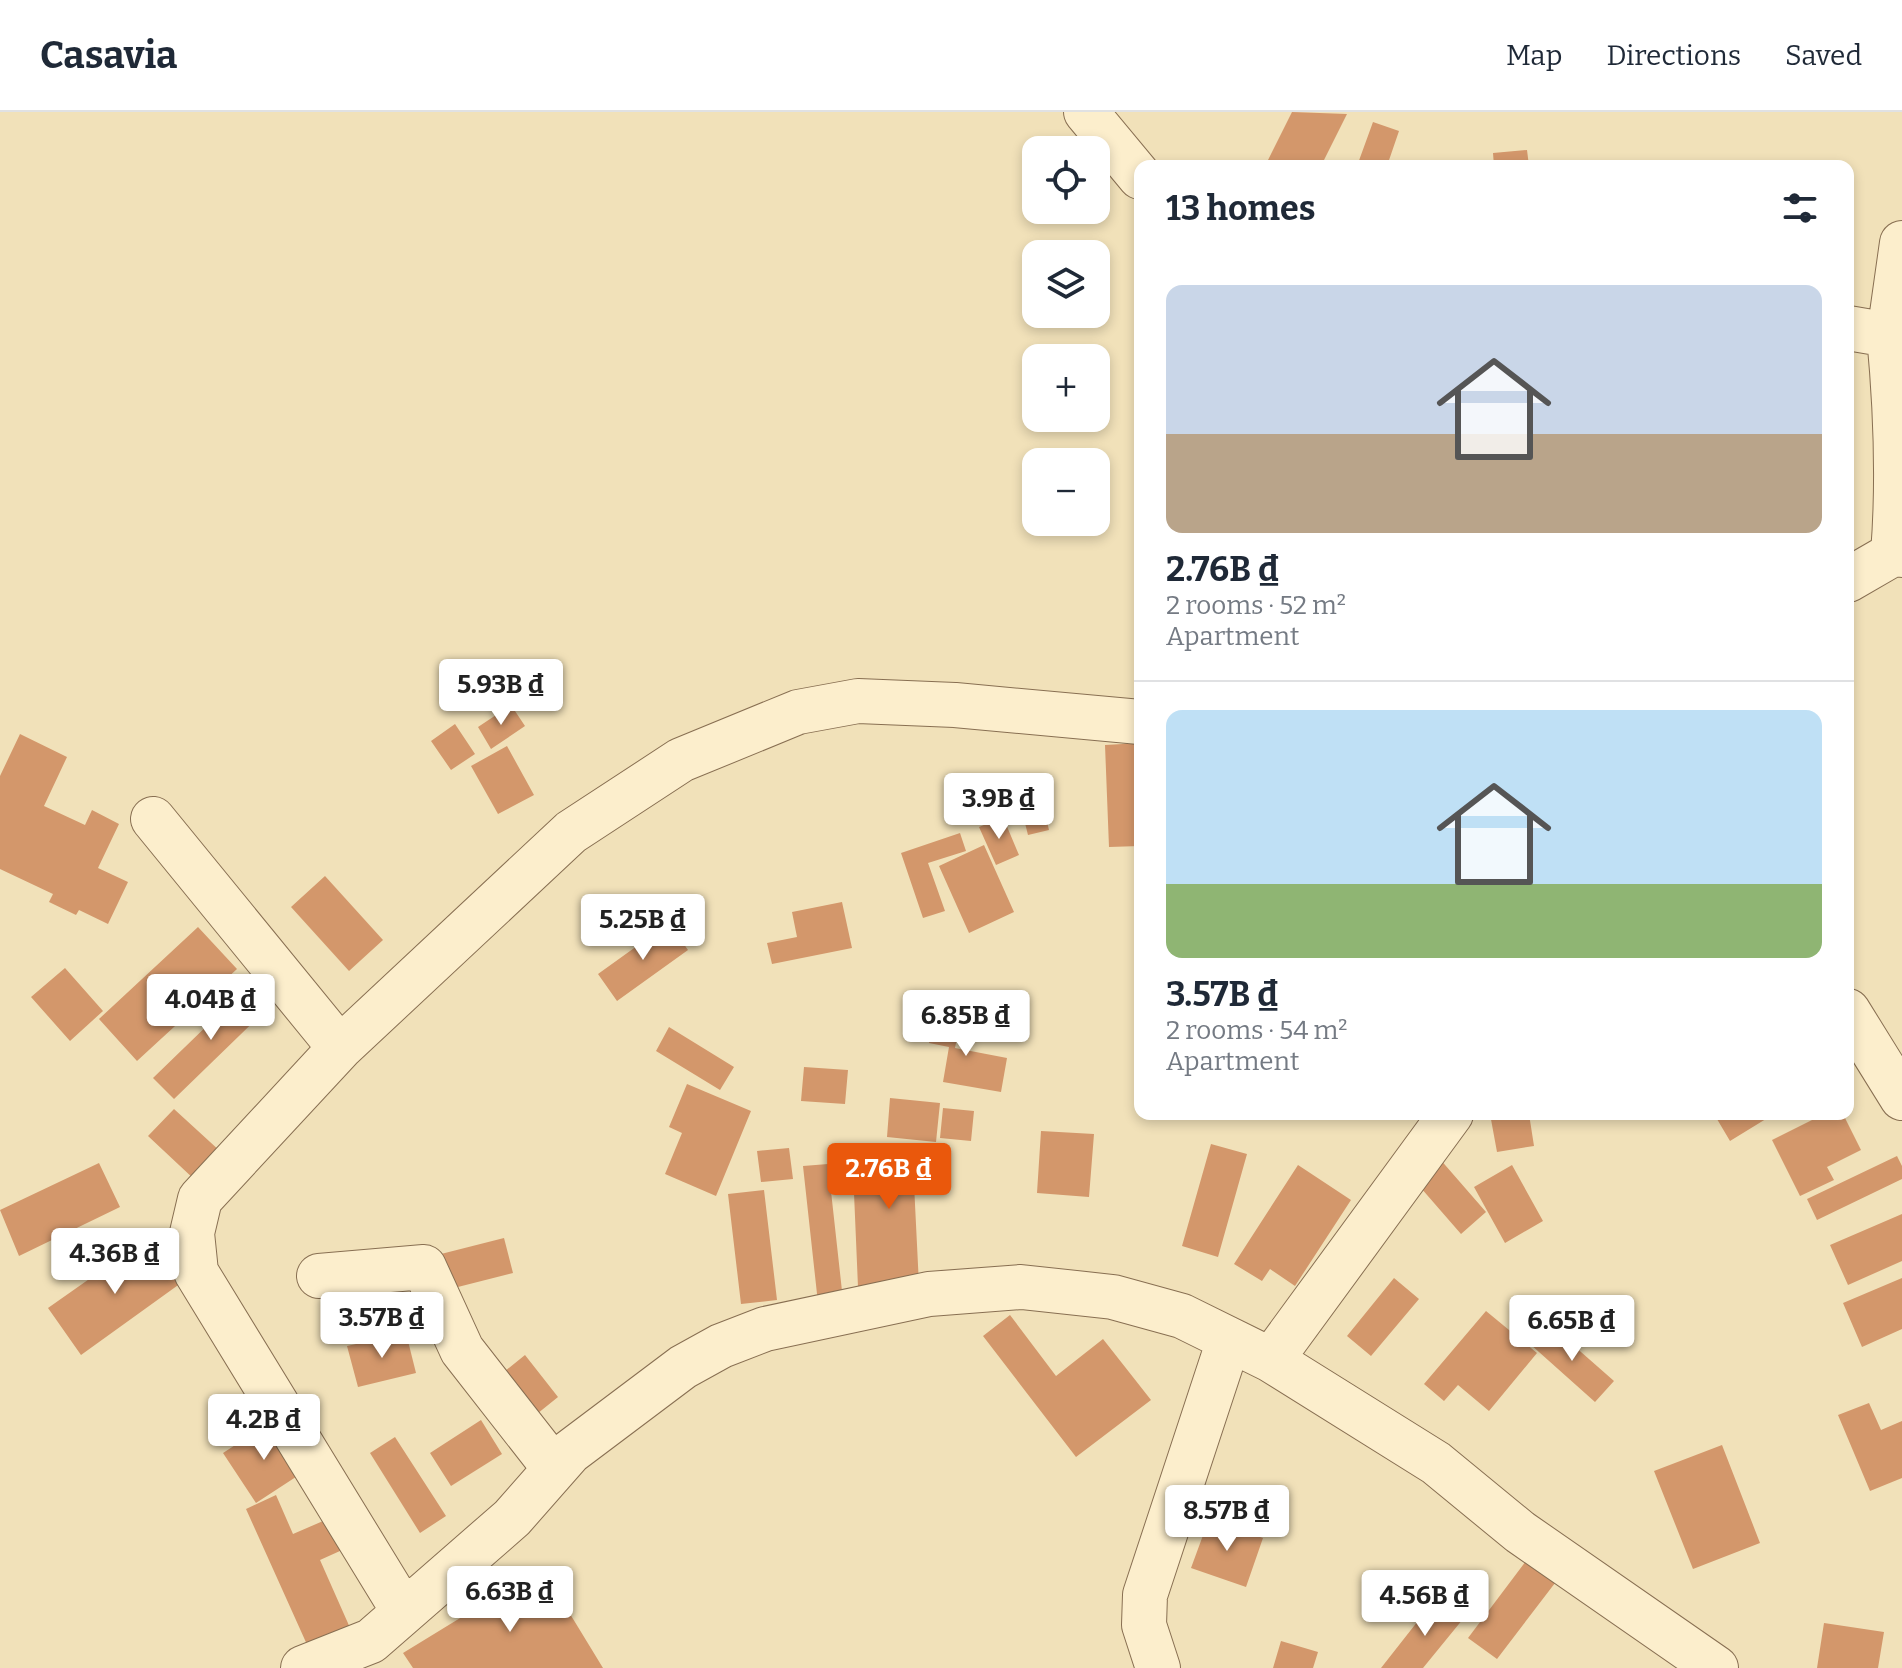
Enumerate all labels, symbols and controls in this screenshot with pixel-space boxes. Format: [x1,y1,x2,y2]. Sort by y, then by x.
text: Casavia [40,32,177,78]
text: Map [1506,39,1562,72]
text: Directions [1606,39,1741,72]
text: Saved [1785,39,1862,72]
map controls [1022,136,1110,536]
button: locate [1022,136,1110,224]
icon: filters [1778,186,1822,230]
text: 13 homes [1166,188,1315,229]
button: layers [1022,240,1110,328]
icon: home [1422,337,1566,481]
button: + [1022,344,1110,432]
button: − [1022,448,1110,536]
text: 2.76B ₫ [1166,549,1281,590]
text: 2 rooms · 52 m² [1166,590,1346,621]
text: Apartment [1166,621,1299,652]
pin: 5.93B ₫ [427,659,575,727]
text: 5.93B ₫ [457,669,545,700]
icon: home [1422,762,1566,906]
pin: 3.9B ₫ [934,773,1064,841]
text: 3.9B ₫ [962,783,1036,814]
pin: 5.25B ₫ [569,894,717,962]
text: 5.25B ₫ [599,904,687,935]
pin: 4.04B ₫ [137,974,285,1042]
text: 3.57B ₫ [1166,974,1280,1015]
text: 4.04B ₫ [165,984,257,1015]
pin: 6.85B ₫ [892,990,1040,1058]
text: 6.85B ₫ [921,1000,1011,1031]
text: 2 rooms · 54 m² [1166,1015,1348,1046]
text: Apartment [1166,1046,1299,1077]
pin: 2.76B ₫ [815,1143,963,1211]
text: 2.76B ₫ [845,1153,933,1184]
pin: 4.36B ₫ [41,1228,189,1296]
text: 4.36B ₫ [69,1238,161,1269]
pin: 3.57B ₫ [308,1292,456,1360]
pin: 6.65B ₫ [1498,1295,1646,1363]
text: 3.57B ₫ [338,1302,426,1333]
text: 6.65B ₫ [1527,1305,1617,1336]
pin: 4.2B ₫ [199,1394,329,1462]
text: 4.2B ₫ [226,1404,302,1435]
pin: 8.57B ₫ [1153,1485,1301,1553]
text: 8.57B ₫ [1183,1495,1271,1526]
pin: 6.63B ₫ [436,1566,584,1634]
pin: 4.56B ₫ [1351,1570,1499,1638]
text: 6.63B ₫ [465,1576,555,1607]
text: 4.56B ₫ [1380,1580,1470,1611]

